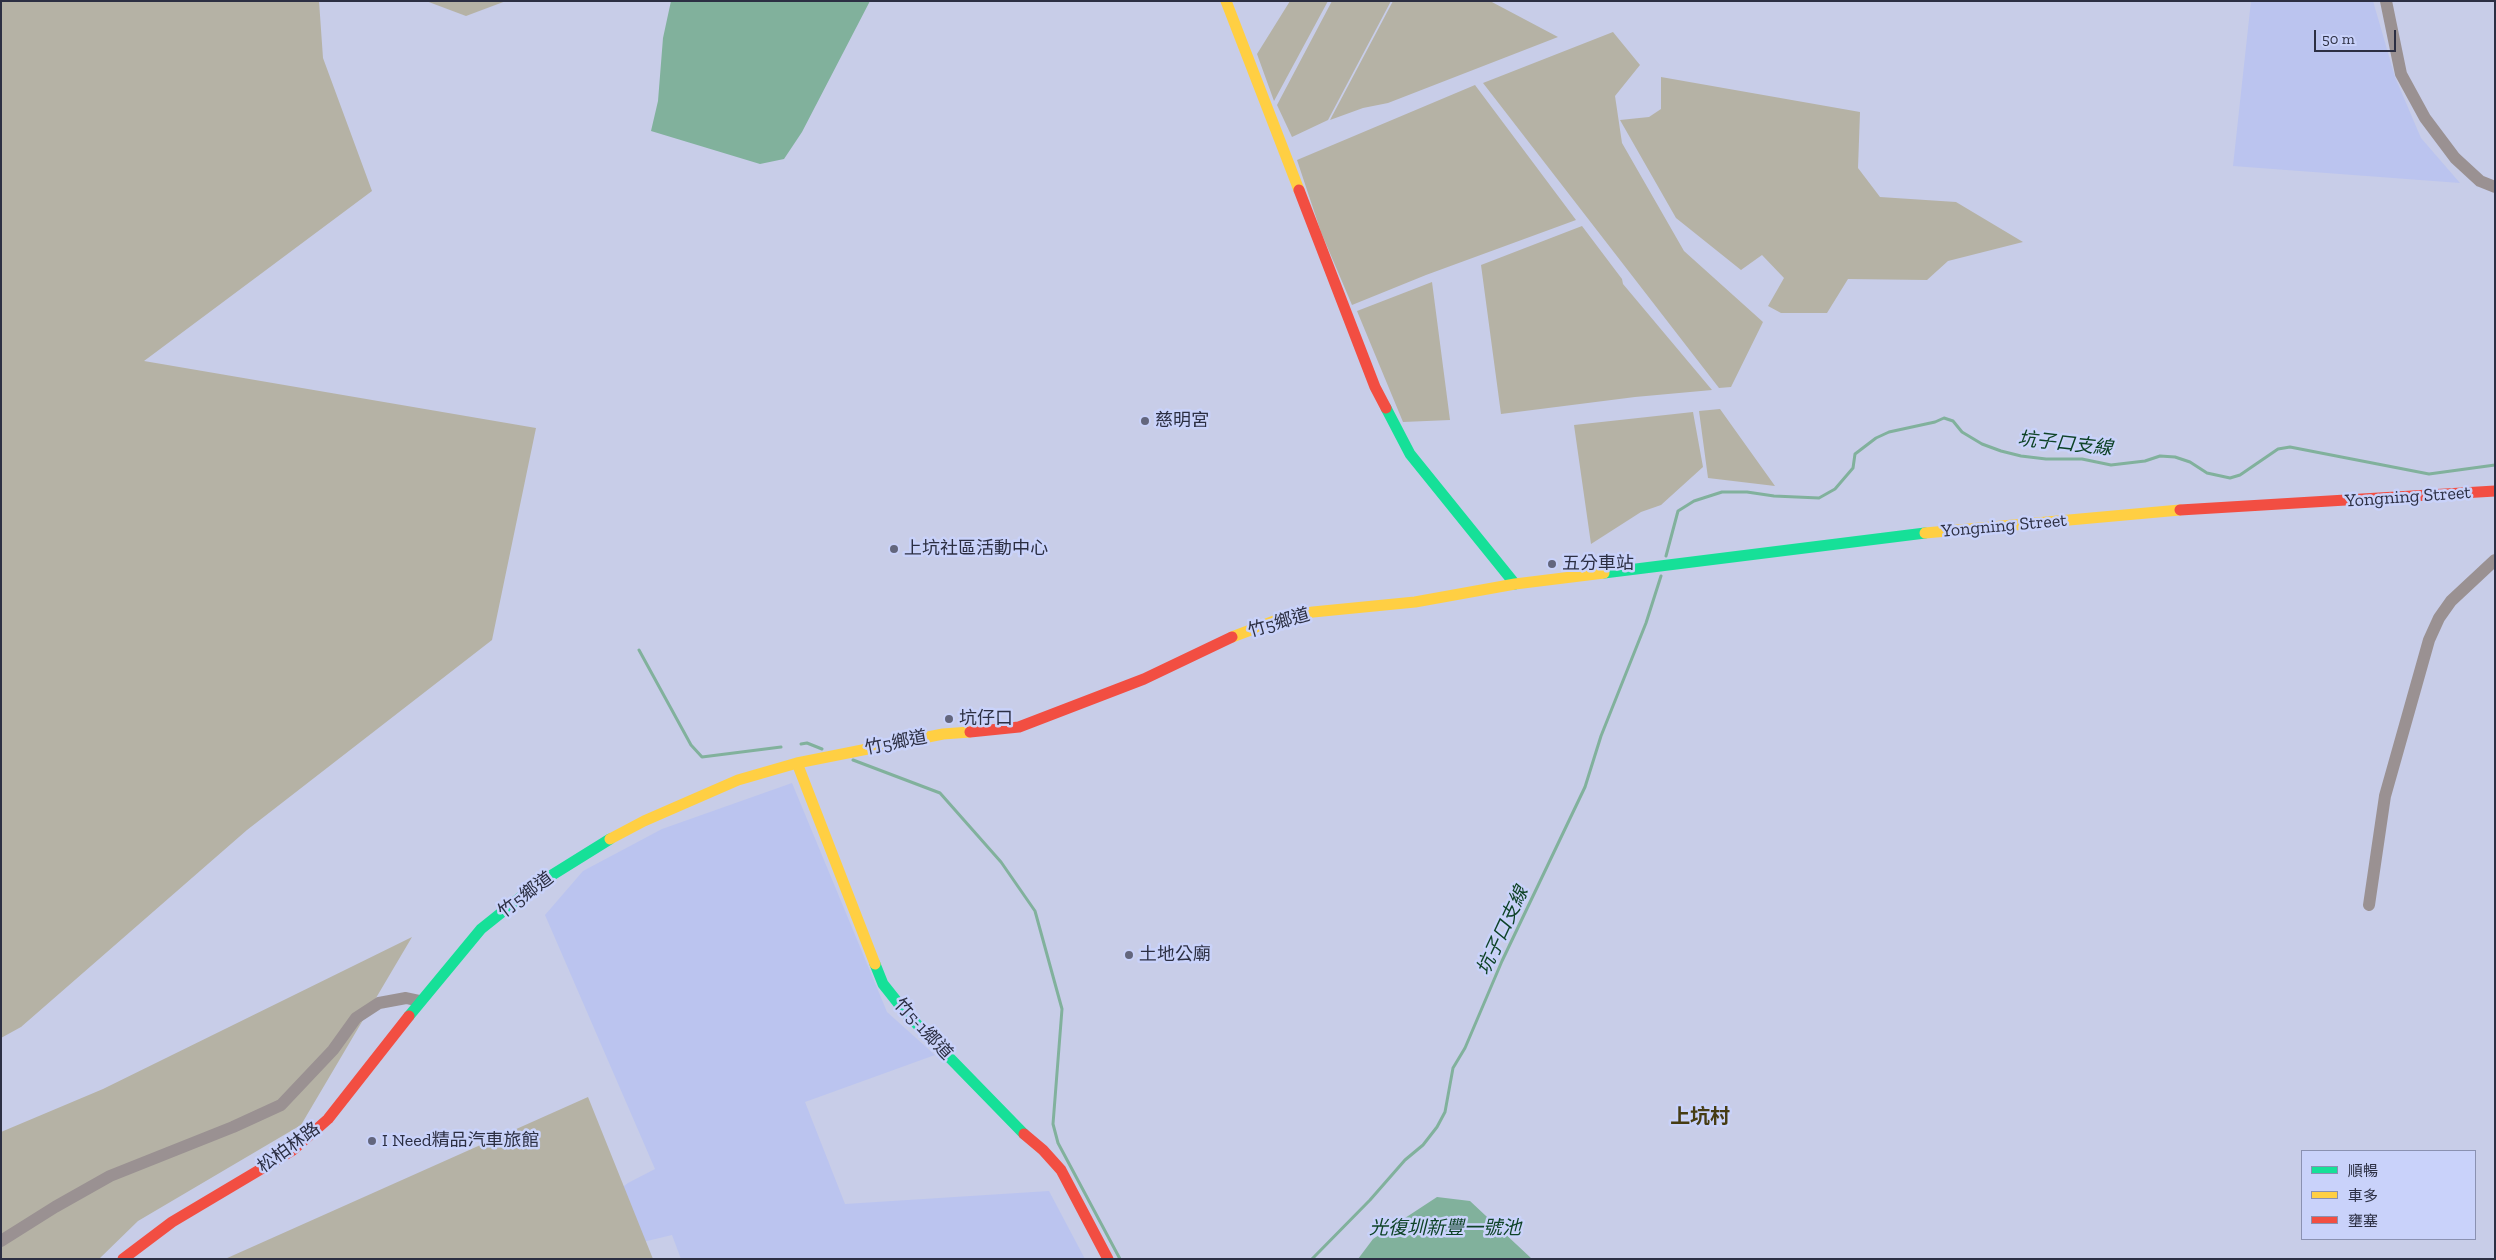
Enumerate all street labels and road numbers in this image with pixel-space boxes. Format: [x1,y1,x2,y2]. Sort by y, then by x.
street label: Yongning Street [2344,482,2472,512]
street label: Yongning Street [1940,510,2068,542]
street label: 竹5鄉道 [1246,604,1312,642]
street label: 竹5鄉道 [863,726,929,760]
street label: 竹5鄉道 [494,867,558,923]
street label: 竹5-1鄉道 [889,994,957,1064]
street label: 松柏林路 [254,1118,324,1178]

